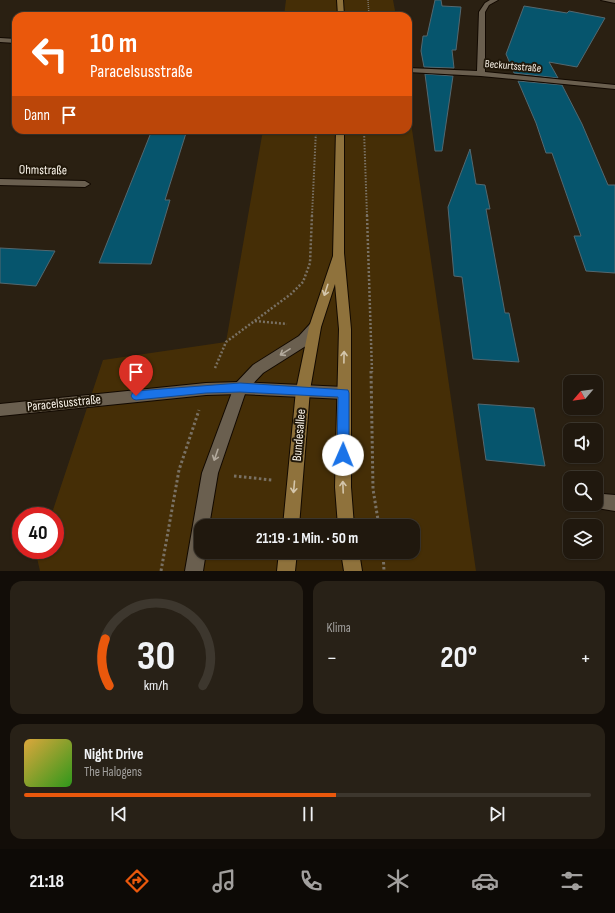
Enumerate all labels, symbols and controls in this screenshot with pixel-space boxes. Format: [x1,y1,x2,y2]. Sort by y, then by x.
text: 10 m [90,27,137,60]
icon: left [24,28,76,80]
street label: Beckurtsstraße [484,57,542,75]
text: Paracelsusstraße [90,61,193,82]
icon: arrive [58,104,80,126]
text: Dann [24,106,50,125]
street label: Ohmstraße [19,162,67,178]
one-way arrow [322,283,329,296]
one-way arrow [279,348,291,356]
one-way arrow [341,351,348,364]
pin [119,355,153,396]
icon: arrive [125,361,147,383]
north arrow [563,375,603,415]
map controls [563,375,603,559]
street label: Paracelsusstraße [26,391,102,415]
street label: Bundesallee [289,408,309,462]
button: sound [563,423,603,463]
position arrow [322,434,364,476]
one-way arrow [212,449,220,461]
button: search [563,471,603,511]
one-way arrow [291,480,298,493]
one-way arrow [339,481,347,494]
speed limit sign: 40 [12,507,64,559]
button: layers [563,519,603,559]
text: 21:19 · 1 Min. · 50 m [256,529,358,548]
text: Klima [327,620,351,636]
text: 30 [137,631,175,680]
text: 20° [440,640,477,676]
text: − [327,645,337,672]
text: + [580,645,591,672]
text: km/h [144,676,169,693]
text: Night Drive [84,745,143,764]
text: The Halogens [84,764,142,780]
icon: previous [108,803,130,825]
icon: pause [297,803,319,825]
icon: next [486,803,508,825]
icon: directions [123,867,151,895]
icon: music [210,867,238,895]
icon: phone [297,867,325,895]
icon: climate [384,867,412,895]
icon: car [471,867,499,895]
icon: filters [558,867,586,895]
text: 21:18 [29,871,64,892]

